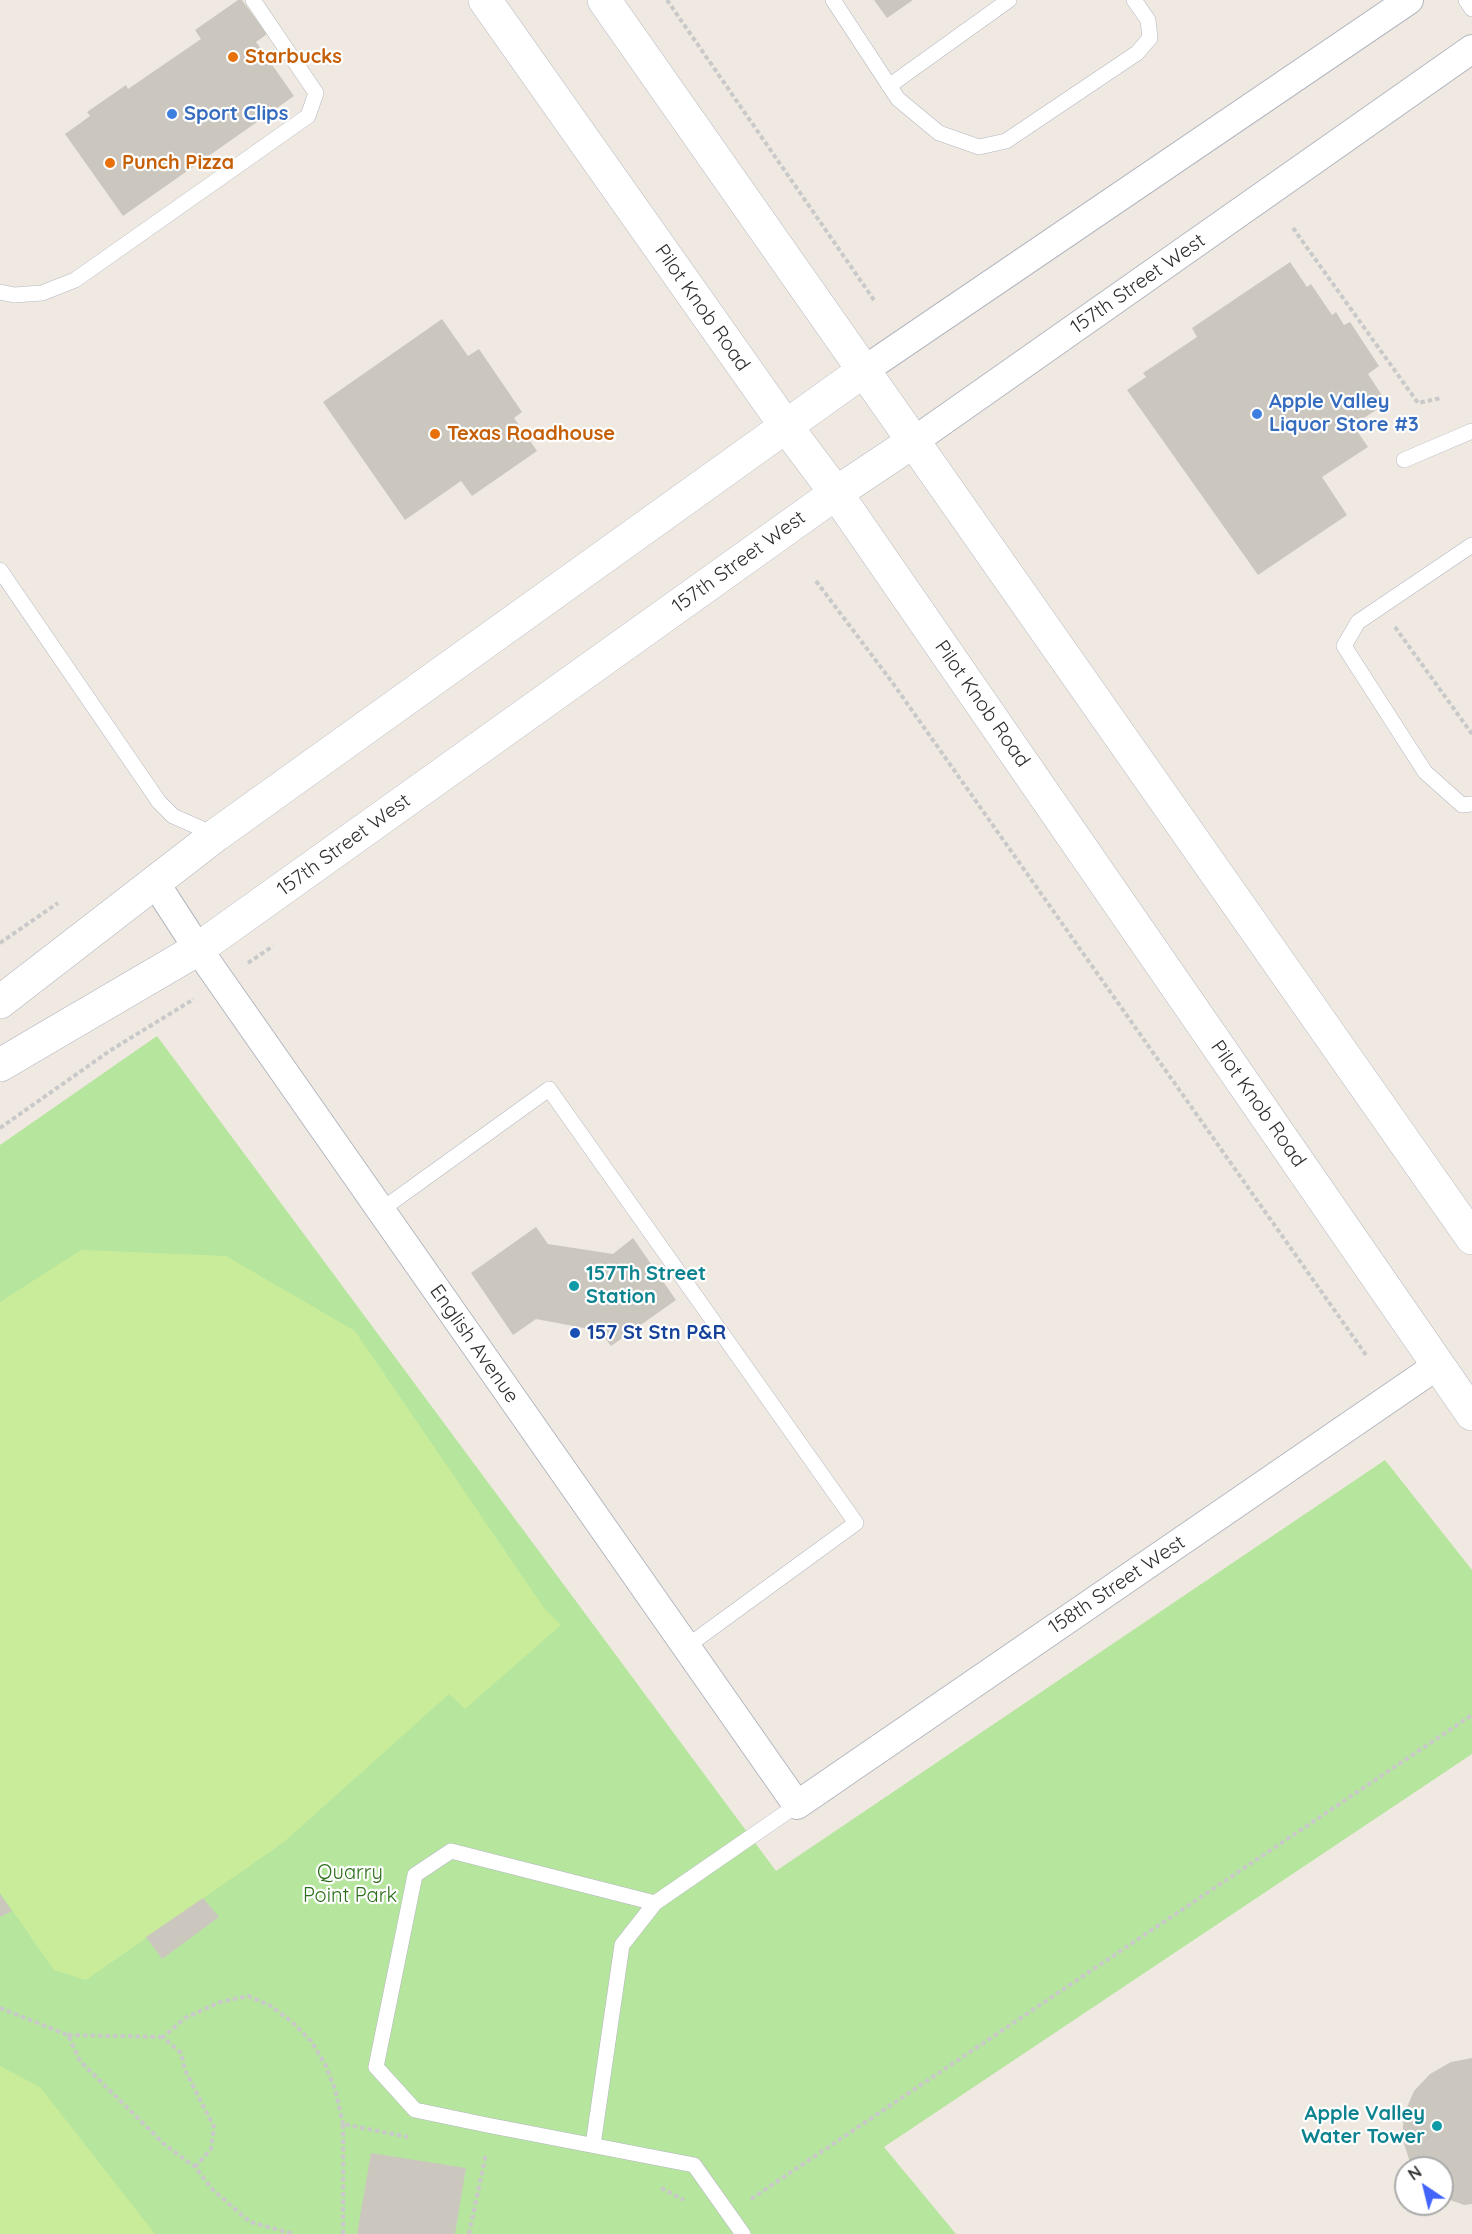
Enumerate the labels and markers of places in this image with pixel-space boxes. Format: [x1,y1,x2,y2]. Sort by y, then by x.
place label: Starbucks [245,45,342,69]
marker: Starbucks [226,50,240,64]
place label: Sport Clips [184,102,288,126]
marker: Sport Clips [165,107,179,121]
place label: Punch Pizza [122,151,234,175]
marker: Punch Pizza [103,156,117,170]
place label: Apple Valley Liquor Store #3 [1269,390,1419,437]
marker: Apple Valley Liquor Store #3 [1250,407,1264,421]
place label: Texas Roadhouse [447,422,615,446]
marker: Texas Roadhouse [428,427,442,441]
place label: 157Th Street Station [586,1262,706,1309]
marker: 157Th Street Station [567,1279,581,1293]
place label: 157 St Stn P&R [587,1321,726,1345]
marker: 157 St Stn P&R [568,1326,582,1340]
place label: Apple Valley Water Tower [1301,2102,1425,2149]
marker: Apple Valley Water Tower [1430,2119,1444,2133]

